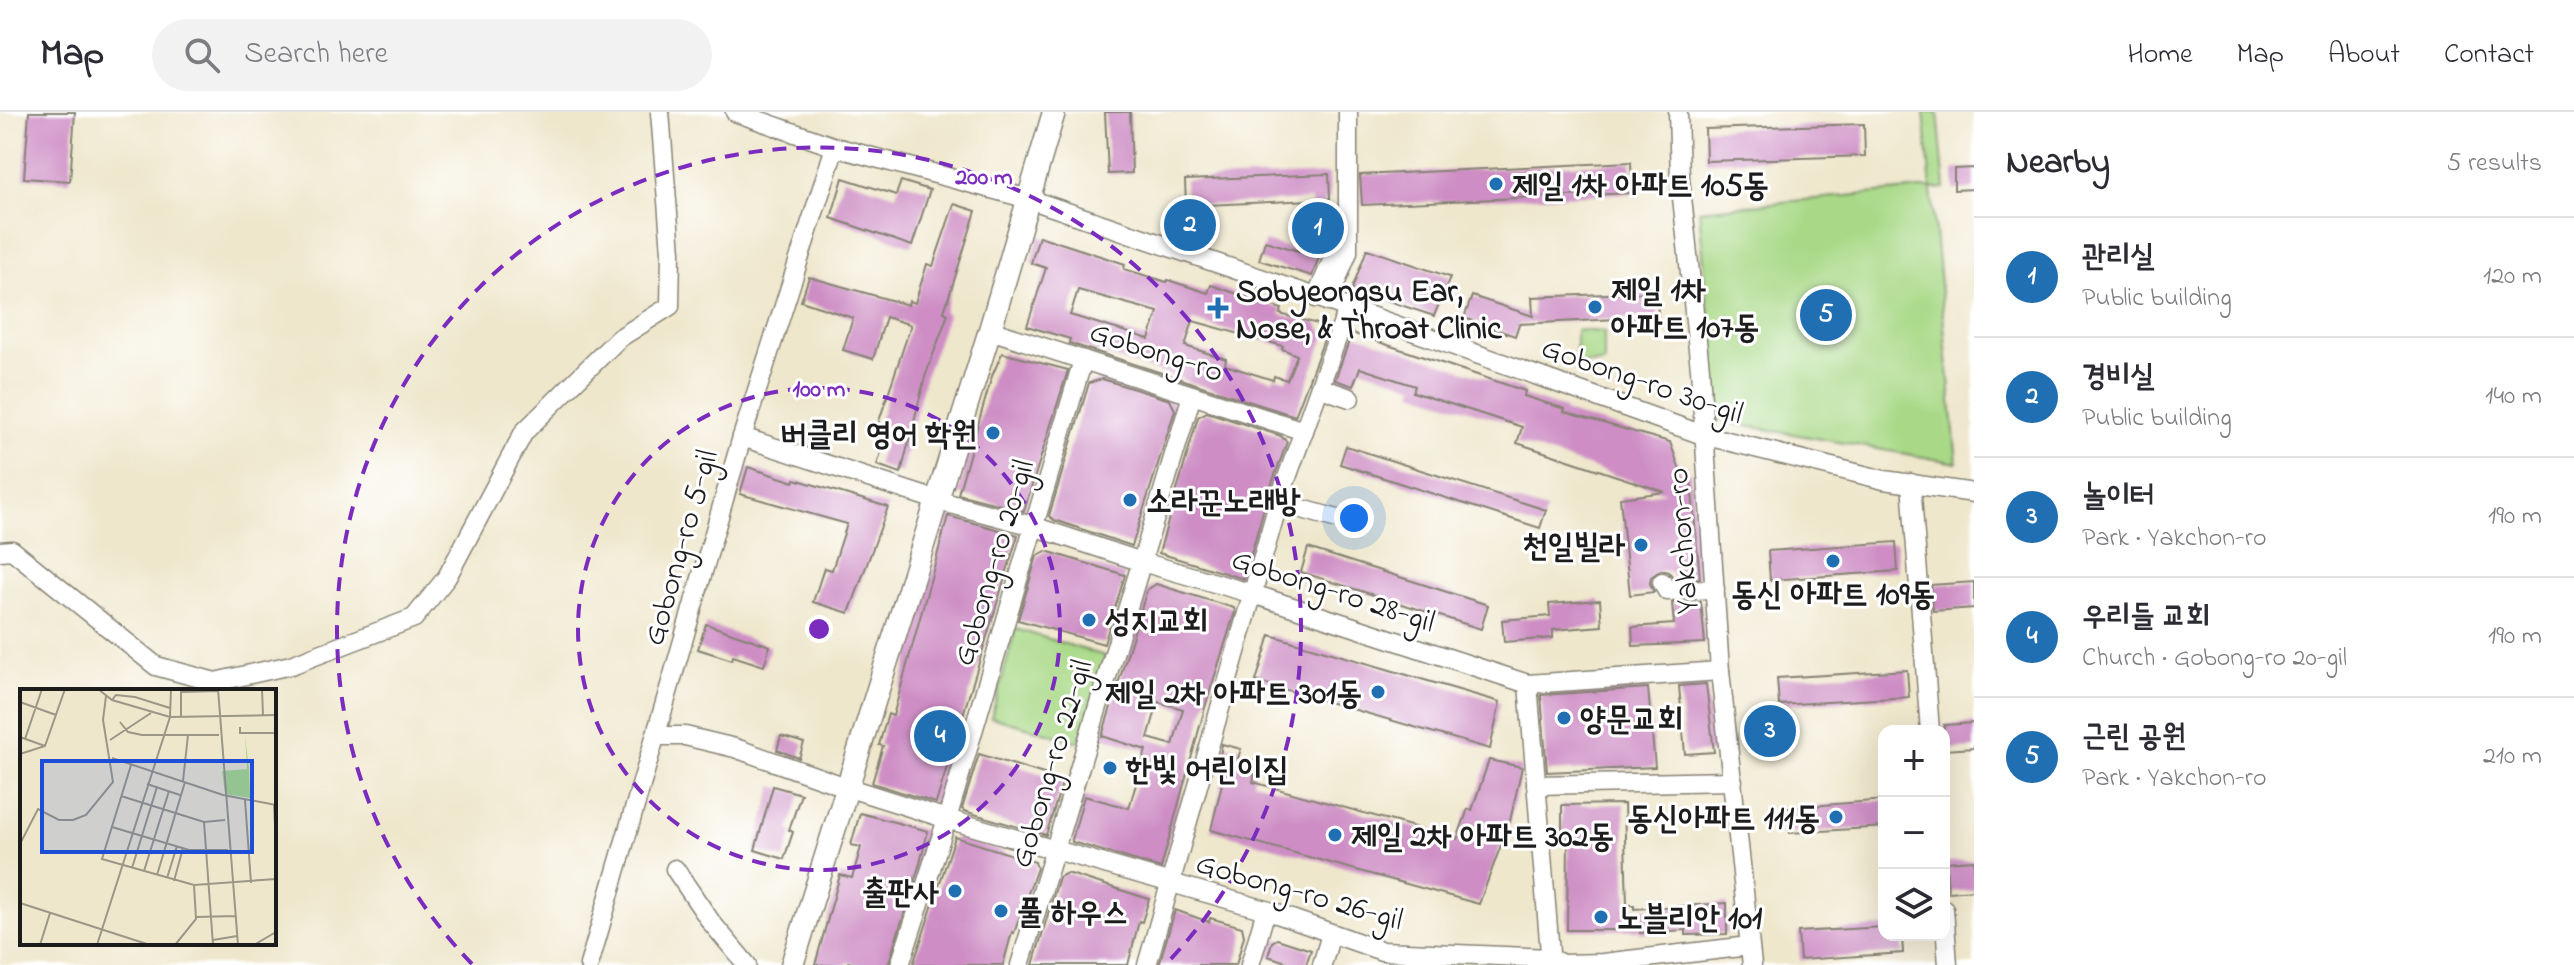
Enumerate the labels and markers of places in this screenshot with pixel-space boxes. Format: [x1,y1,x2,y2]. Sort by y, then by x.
place label: 제일 1차 아파트 105동 [1512,164,1769,211]
marker: 제일 1차 아파트 105동 [1487,175,1505,193]
pin: 2 [1164,195,1216,255]
pin: 1 [1292,198,1344,258]
place label: 제일 1차 아파트 107동 [1611,269,1759,353]
place label: Sobyeongsu Ear, Nose, & Throat Clinic [1236,270,1502,354]
pin: 5 [1800,285,1852,345]
marker: Sobyeongsu Ear, Nose, & Throat Clinic [1207,297,1229,319]
marker: 제일 1차 아파트 107동 [1586,298,1604,316]
place label: 버클리 영어 학원 [781,413,977,460]
marker: 버클리 영어 학원 [984,424,1002,442]
place label: 소라꾼노래방 [1146,480,1301,527]
marker: 소라꾼노래방 [1121,491,1139,509]
place label: 천일빌라 [1522,525,1625,572]
marker: 천일빌라 [1632,536,1650,554]
marker: 동신 아파트 109동 [1824,552,1842,570]
place label: 동신 아파트 109동 [1731,573,1935,620]
place label: 성지교회 [1105,600,1208,647]
marker: 성지교회 [1080,611,1098,629]
centre of rings [805,615,833,643]
place label: 제일 2차 아파트 301동 [1105,672,1362,719]
marker: 제일 2차 아파트 301동 [1369,683,1387,701]
place label: 양문교회 [1580,698,1683,745]
pin: 3 [1744,701,1796,761]
pin: 4 [914,706,966,766]
marker: 양문교회 [1555,709,1573,727]
place label: 한빛 어린이집 [1125,748,1289,795]
marker: 한빛 어린이집 [1101,759,1119,777]
place label: 동신아파트 111동 [1627,797,1820,844]
marker: 동신아파트 111동 [1827,808,1845,826]
place label: 제일 2차 아파트 302동 [1351,815,1614,862]
marker: 제일 2차 아파트 302동 [1326,826,1344,844]
place label: 출판사 [862,871,939,918]
marker: 출판사 [946,882,964,900]
place label: 풀 하우스 [1017,891,1128,938]
place label: 노블리안 101 [1617,897,1762,944]
marker: 풀 하우스 [992,902,1010,920]
marker: 노블리안 101 [1592,908,1610,926]

